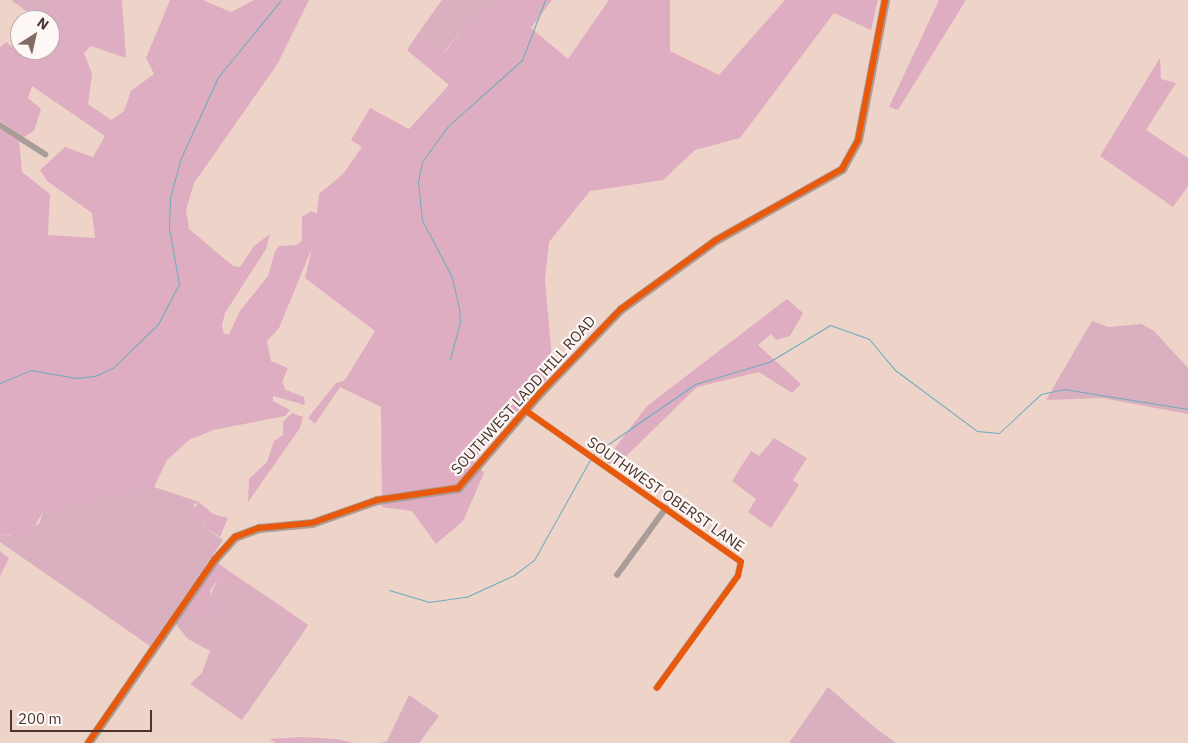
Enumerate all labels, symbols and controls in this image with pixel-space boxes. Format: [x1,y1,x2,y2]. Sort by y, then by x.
north arrow [10,10,60,60]
text: N [34,13,52,34]
street label: SOUTHWEST LADD HILL ROAD [447,312,599,478]
street label: SOUTHWEST OBERST LANE [584,433,748,555]
scale bar [12,700,155,732]
text: 200 m [18,709,62,728]

